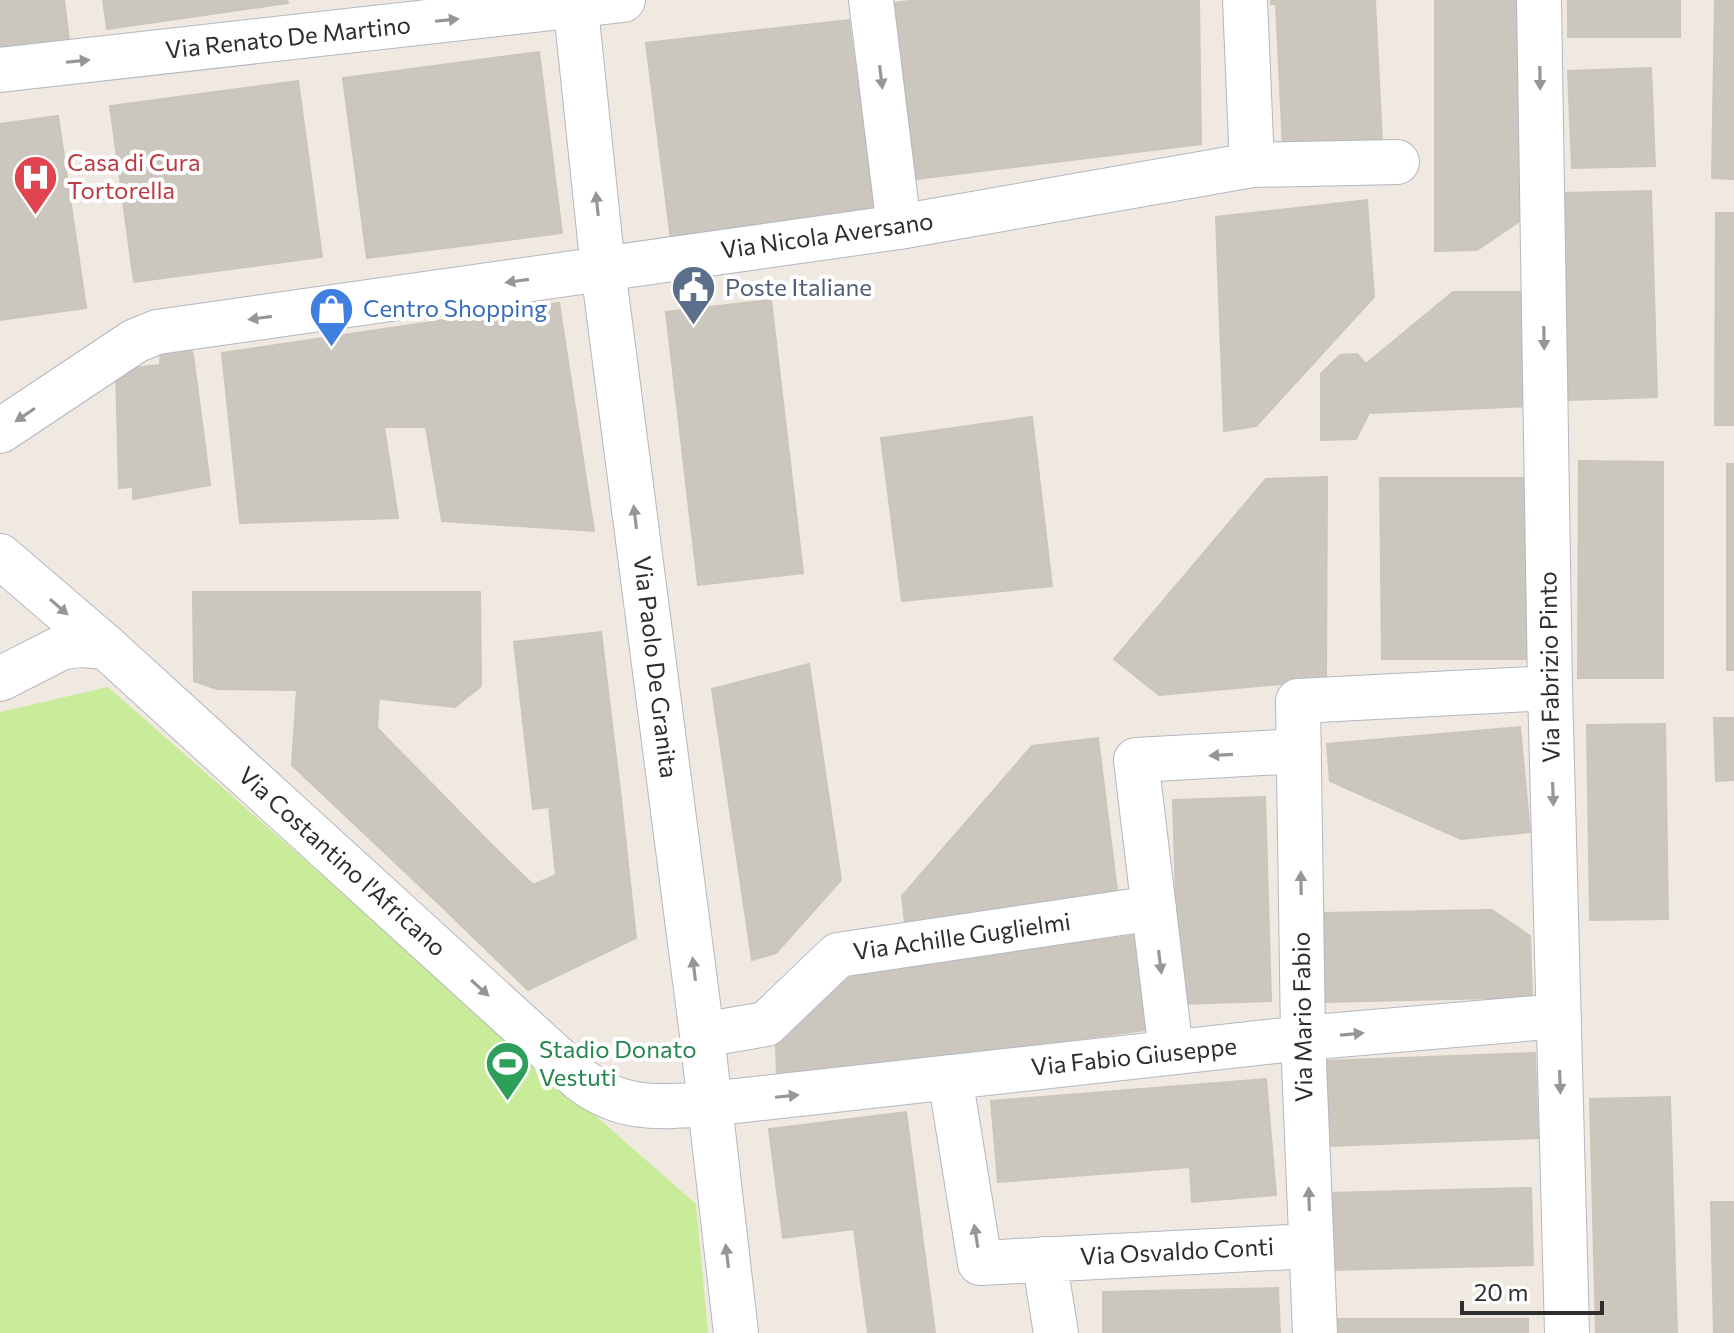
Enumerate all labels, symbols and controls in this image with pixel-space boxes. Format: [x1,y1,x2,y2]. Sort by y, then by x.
street label: Via Renato De Martino [164,9,412,64]
one-way arrow [435,13,460,26]
one-way arrow [65,55,90,68]
one-way arrow [874,65,887,90]
one-way arrow [1534,66,1546,91]
place label: Casa di Cura Tortorella [67,147,200,204]
hospital icon: Casa di Cura Tortorella [12,153,60,216]
one-way arrow [590,191,603,216]
street label: Via Nicola Aversano [719,205,935,264]
public building icon: Poste Italiane [670,264,718,327]
place label: Poste Italiane [725,272,872,301]
one-way arrow [504,275,529,288]
shop icon: Centro Shopping [308,285,356,348]
place label: Centro Shopping [363,293,547,322]
one-way arrow [247,312,272,325]
one-way arrow [1538,326,1550,351]
one-way arrow [14,407,36,421]
one-way arrow [629,504,642,529]
street label: Via Paolo De Granita [628,554,685,780]
street label: Via Fabrizio Pinto [1532,571,1565,763]
one-way arrow [49,598,69,615]
one-way arrow [1208,749,1233,762]
street label: Via Costantino l'Africano [233,760,453,962]
one-way arrow [1546,782,1559,807]
one-way arrow [1294,870,1307,895]
street label: Via Achille Guglielmi [851,906,1072,965]
street label: Via Mario Fabio [1286,932,1317,1102]
one-way arrow [1154,950,1167,975]
one-way arrow [687,957,700,982]
one-way arrow [471,979,490,997]
one-way arrow [1339,1027,1364,1040]
street label: Via Fabio Giuseppe [1030,1030,1238,1081]
place label: Stadio Donato Vestuti [539,1034,697,1091]
sports icon: Stadio Donato Vestuti [484,1040,532,1103]
one-way arrow [1554,1070,1567,1095]
one-way arrow [775,1089,800,1102]
one-way arrow [1302,1186,1315,1211]
one-way arrow [969,1224,981,1249]
street label: Via Osvaldo Conti [1079,1231,1275,1270]
one-way arrow [721,1243,734,1268]
scale bar [1462,1265,1602,1315]
text: 20 m [1474,1277,1528,1306]

